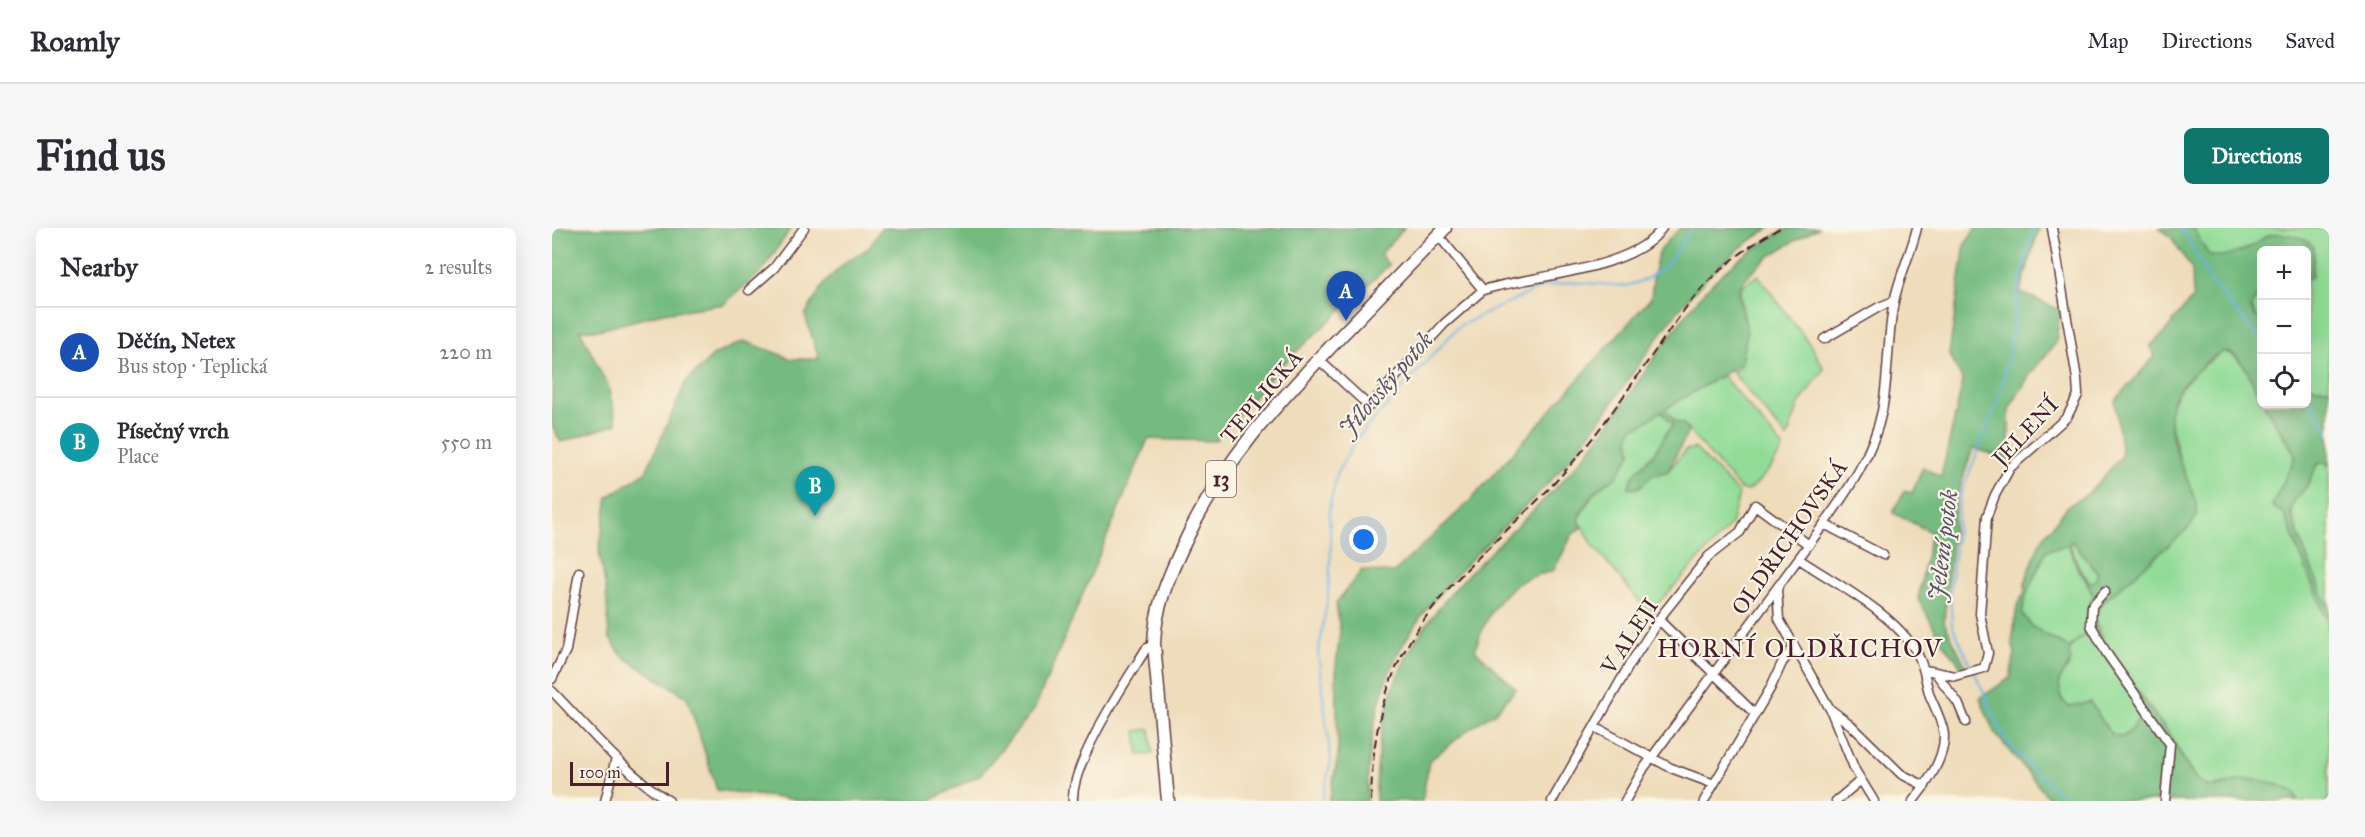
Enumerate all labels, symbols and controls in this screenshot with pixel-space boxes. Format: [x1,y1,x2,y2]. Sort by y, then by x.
text: Roamly [30,24,119,59]
text: Map [2088,28,2129,54]
text: Directions [2162,28,2252,54]
text: Saved [2285,28,2335,54]
button: Directions [2184,128,2329,184]
text: Find us [36,130,166,182]
map controls [2257,246,2311,408]
button: + [2257,246,2311,300]
text: Nearby [60,251,138,283]
text: 2 results [424,255,492,279]
pin: A [1326,272,1366,321]
button: − [2257,300,2311,354]
water label: Jílovský potok [1331,325,1440,444]
text: Děčín, Netex [117,327,235,354]
text: A [73,340,86,364]
text: 220 m [440,340,492,364]
street label: TEPLICKÁ [1214,344,1309,449]
text: Bus stop · Teplická [117,354,267,378]
button: locate [2257,354,2311,408]
street label: JELENÍ [1985,391,2065,473]
text: Písečný vrch [117,417,229,444]
text: B [73,430,86,454]
text: 550 m [441,430,492,454]
text: Place [117,444,159,468]
street label: OLDŘICHOVSKÁ [1726,455,1853,620]
road number: 13 [1206,461,1236,497]
pin: B [796,466,834,516]
water label: Jelení potok [1921,487,1965,604]
your location [1349,525,1378,554]
street label: V ALEJI [1594,593,1664,680]
district label: HORNÍ OLDŘICHOV [1657,632,1943,664]
scale bar [570,759,669,786]
text: 100 m [579,763,621,782]

